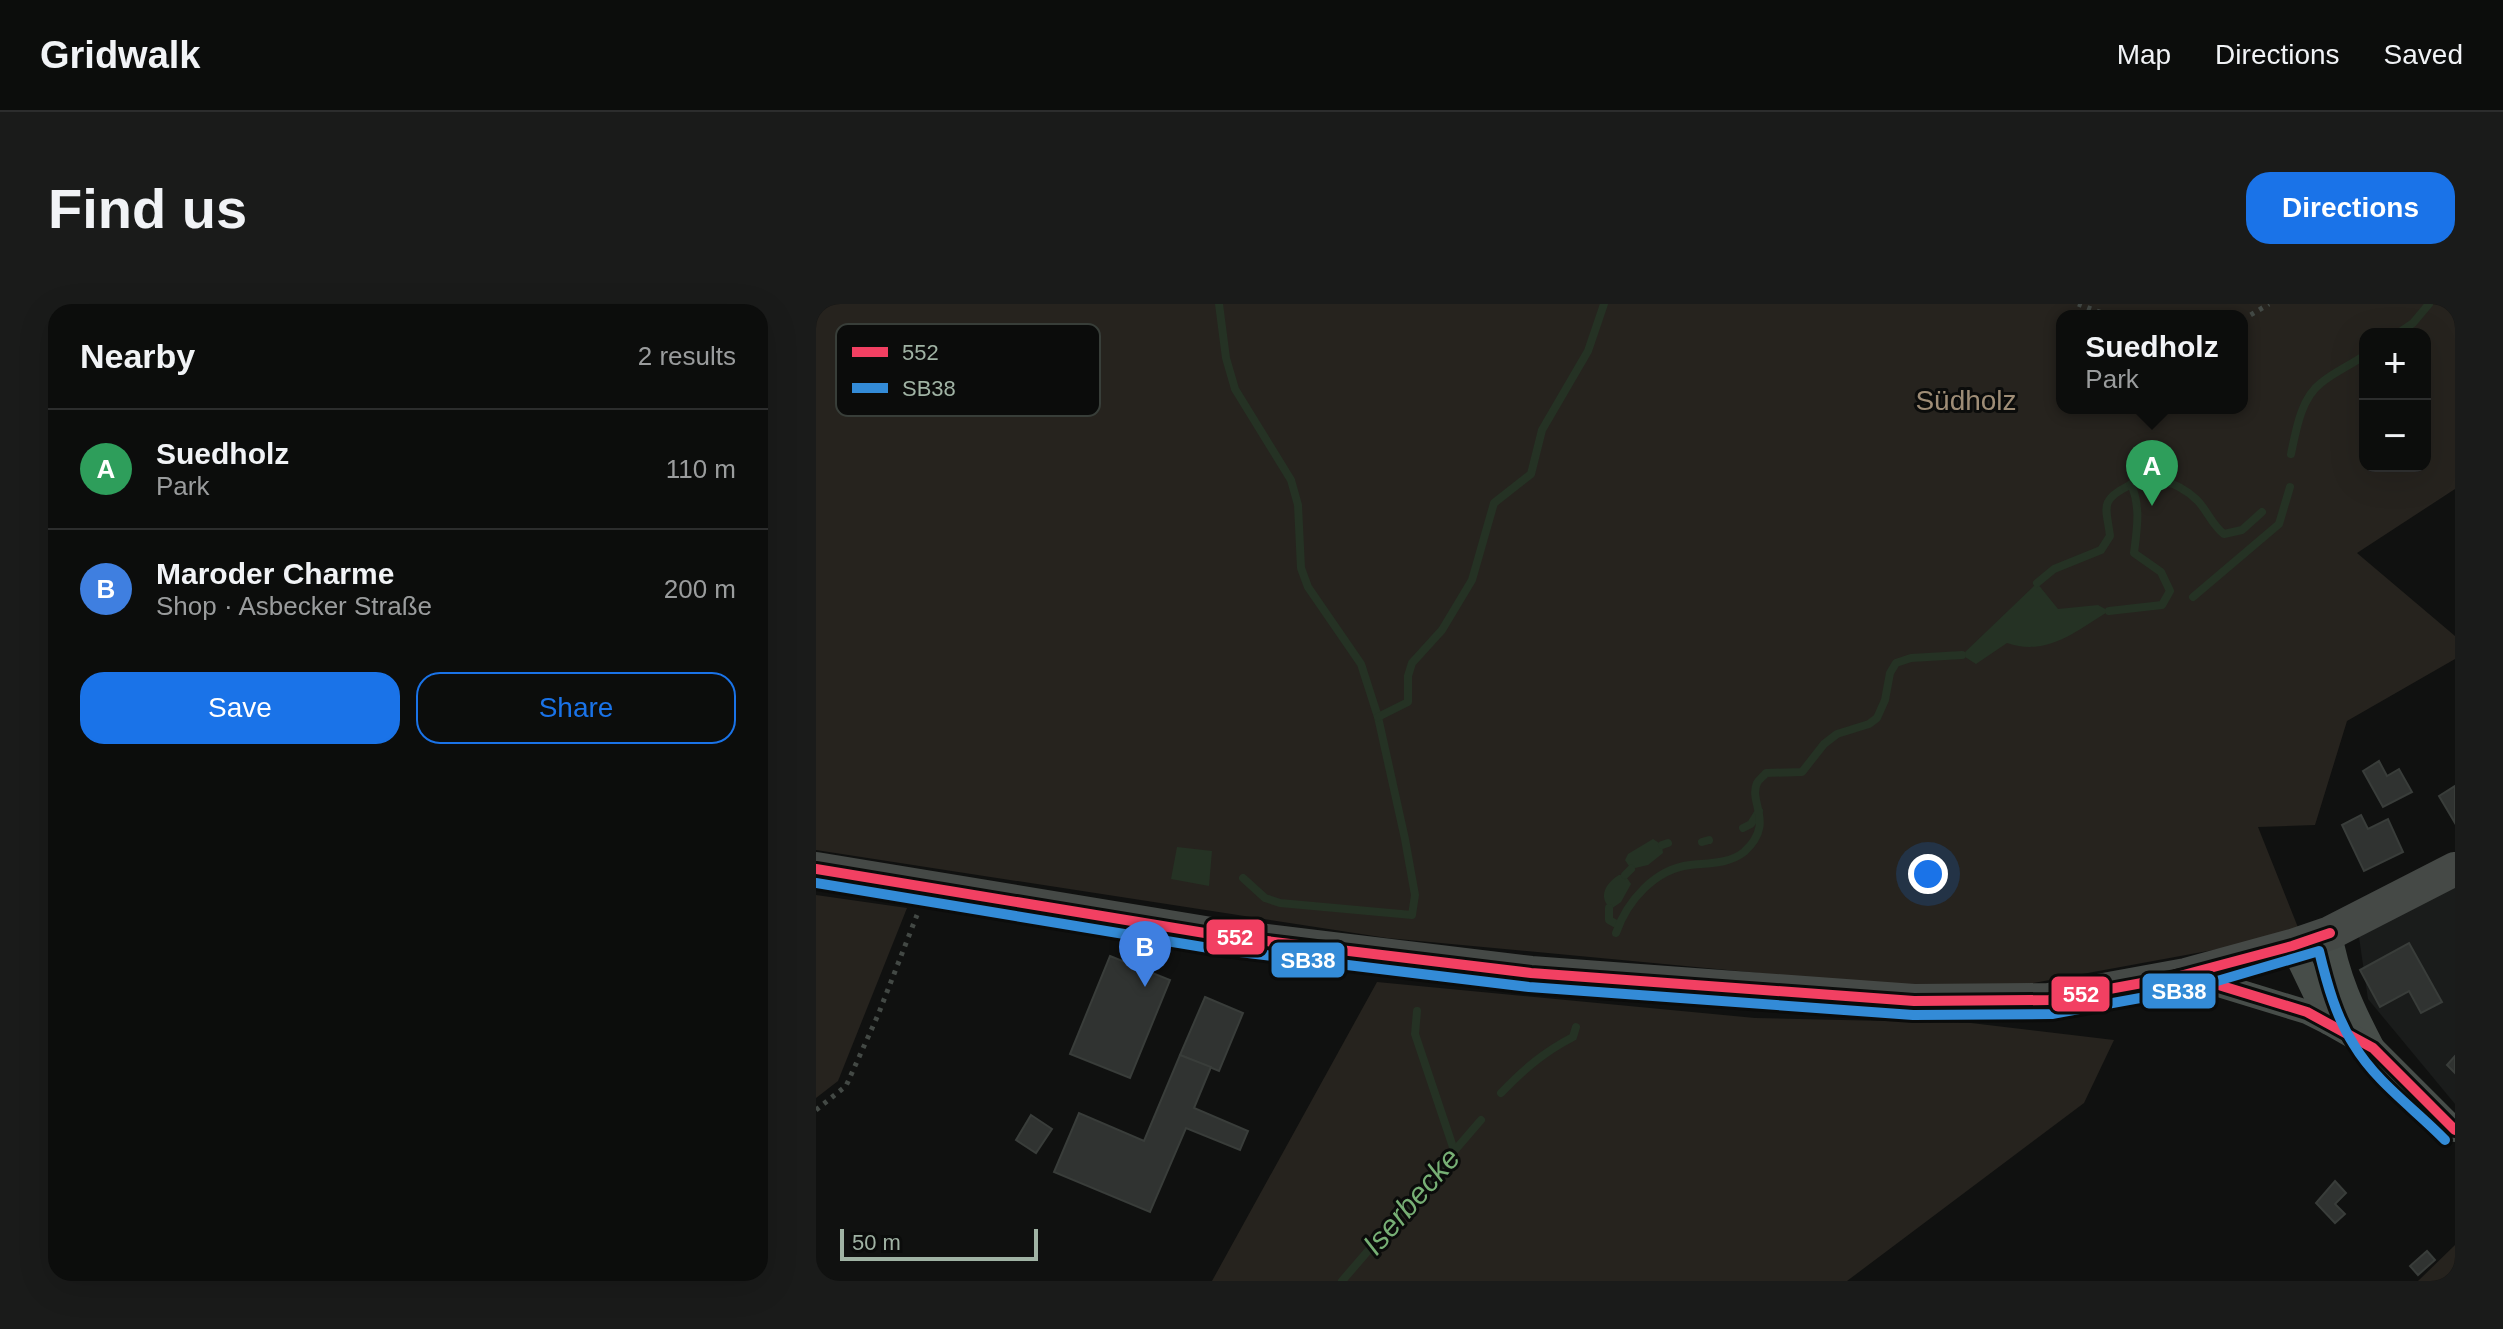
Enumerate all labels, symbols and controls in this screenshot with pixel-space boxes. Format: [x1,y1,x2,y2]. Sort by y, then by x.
text: Gridwalk [40,34,201,76]
text: Map [2117,39,2171,70]
text: Directions [2215,39,2340,70]
text: Saved [2384,39,2463,70]
button: Directions [2246,172,2455,244]
text: Find us [48,177,247,240]
popup [2056,310,2248,414]
legend [836,324,1100,416]
map controls [2359,328,2431,472]
button: + [2359,328,2431,400]
text: Suedholz [2085,330,2219,363]
text: Nearby [80,337,195,375]
text: 552 [902,340,939,365]
text: 2 results [638,341,736,371]
text: Park [2085,364,2139,394]
text: SB38 [902,376,956,401]
park label: Südholz [1915,385,2017,416]
button: − [2359,400,2431,472]
text: Suedholz [156,437,289,470]
pin: A [2126,440,2178,506]
text: A [97,454,115,484]
text: 110 m [666,454,736,484]
text: Park [156,471,209,501]
text: Maroder Charme [156,557,394,590]
text: B [97,574,115,604]
text: 200 m [664,574,736,604]
text: Shop · Asbecker Straße [156,591,432,621]
button: Save [80,672,400,744]
button: Share [416,672,736,744]
your location [1908,854,1948,894]
line badge: 552 [1205,918,1266,956]
pin: B [1119,921,1171,987]
text: 552 [1217,925,1253,950]
line badge: SB38 [1270,941,1346,979]
text: SB38 [1280,948,1336,973]
line badge: SB38 [2141,972,2217,1010]
line badge: 552 [2050,975,2111,1013]
text: SB38 [2151,979,2207,1004]
text: 552 [2063,982,2099,1007]
water label: Iserbecke [1356,1141,1466,1261]
scale bar [840,1225,1038,1261]
text: 50 m [852,1230,901,1255]

